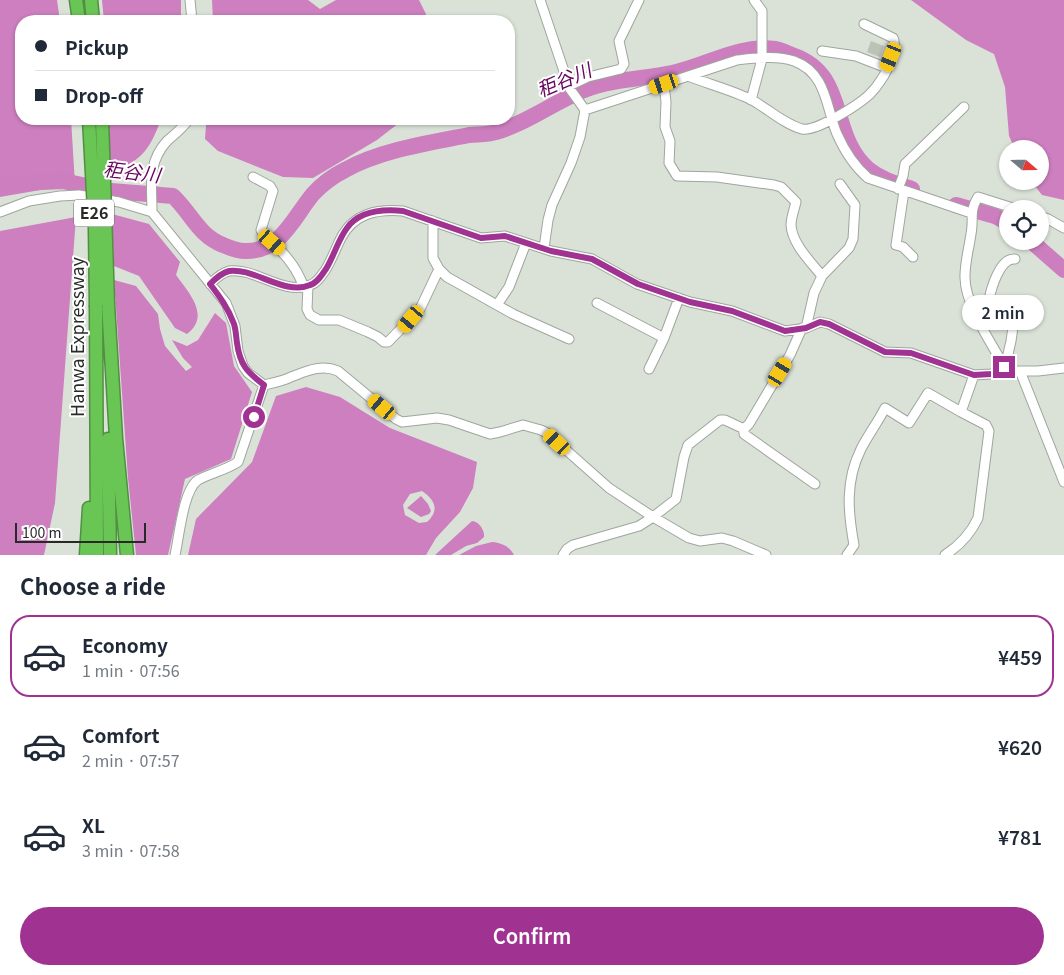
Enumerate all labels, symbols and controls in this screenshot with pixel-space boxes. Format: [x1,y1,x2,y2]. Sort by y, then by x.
text: Pickup [65,33,129,60]
car [878,40,903,74]
water label: 秬谷川 [532,54,597,102]
car [647,72,680,96]
text: Drop-off [65,81,143,108]
north arrow [999,140,1049,190]
map controls [999,140,1049,250]
water label: 秬谷川 [102,154,164,188]
road number: E26 [74,200,114,227]
button: locate [999,200,1049,250]
car [255,226,288,258]
street label: Hanwa Expressway [63,256,89,417]
callout: 2 min [963,294,1045,330]
text: 2 min [982,300,1025,324]
car [395,303,426,335]
car [765,355,794,389]
route end [993,356,1015,378]
car [365,392,398,422]
route start [243,406,265,428]
car [540,426,573,458]
scale bar [15,520,146,543]
text: 100 m [22,522,61,542]
text: Choose a ride [20,569,166,601]
text: Economy [82,631,168,658]
icon: car [22,634,67,679]
text: ¥459 [998,643,1042,670]
text: 1 min · 07:56 [82,658,180,682]
text: Comfort [82,721,160,748]
icon: car [22,724,67,769]
text: ¥620 [998,733,1042,760]
text: 2 min · 07:57 [82,748,180,772]
text: XL [82,811,105,838]
icon: car [22,814,67,859]
text: ¥781 [998,823,1042,850]
text: 3 min · 07:58 [82,838,180,862]
button: Confirm [20,907,1044,965]

